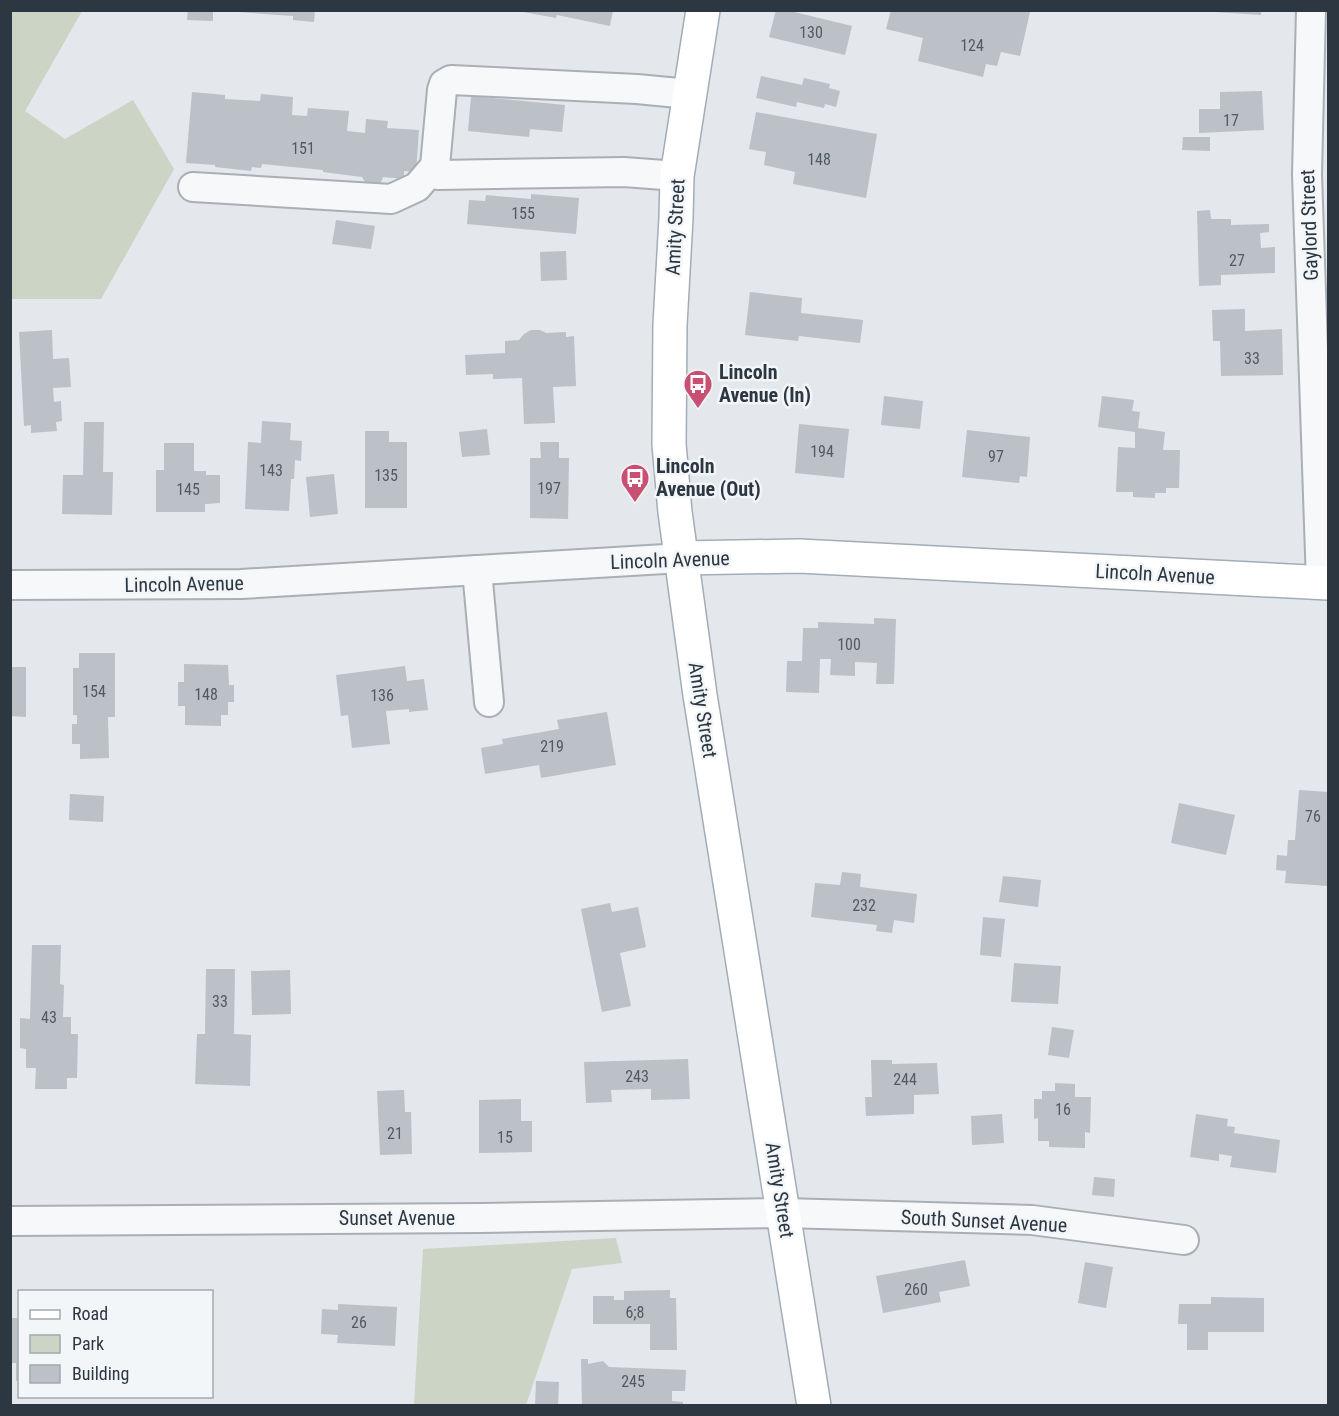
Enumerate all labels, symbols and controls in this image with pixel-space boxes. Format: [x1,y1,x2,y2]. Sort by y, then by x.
house number: 130 [799,23,823,42]
house number: 124 [960,36,984,55]
house number: 17 [1223,111,1239,130]
house number: 151 [291,139,315,158]
house number: 148 [807,150,831,169]
street label: Gaylord Street [1295,169,1323,281]
street label: Amity Street [660,178,690,276]
house number: 155 [511,204,535,223]
house number: 27 [1229,251,1245,270]
house number: 33 [1244,349,1260,368]
place label: Lincoln Avenue (In) [719,360,811,407]
bus stop icon: Lincoln Avenue (In) [682,368,714,410]
house number: 194 [810,442,834,461]
house number: 97 [988,447,1004,466]
place label: Lincoln Avenue (Out) [656,454,761,501]
house number: 143 [259,461,283,480]
bus stop icon: Lincoln Avenue (Out) [619,462,651,504]
house number: 135 [374,466,398,485]
house number: 197 [537,479,561,498]
house number: 145 [176,480,200,499]
street label: Lincoln Avenue [610,546,730,574]
street label: Lincoln Avenue [1095,559,1215,589]
street label: Lincoln Avenue [124,571,244,597]
house number: 100 [837,635,861,654]
street label: Amity Street [684,660,722,760]
house number: 154 [82,682,106,701]
house number: 148 [194,685,218,704]
house number: 136 [370,686,394,705]
house number: 219 [540,737,564,756]
house number: 76 [1305,807,1321,826]
house number: 232 [852,896,876,915]
house number: 33 [212,992,228,1011]
house number: 43 [41,1008,57,1027]
house number: 243 [625,1067,649,1086]
house number: 244 [893,1070,917,1089]
house number: 16 [1055,1100,1071,1119]
house number: 21 [387,1124,403,1143]
house number: 15 [497,1128,513,1147]
street label: Amity Street [761,1140,799,1240]
street label: South Sunset Avenue [900,1205,1068,1237]
street label: Sunset Avenue [339,1206,455,1230]
house number: 260 [904,1280,928,1299]
legend [18,1290,213,1398]
text: Road [72,1303,108,1324]
house number: 6;8 [625,1303,645,1322]
house number: 26 [351,1313,367,1332]
text: Park [72,1333,104,1354]
text: Building [72,1363,129,1384]
house number: 245 [621,1372,645,1391]

